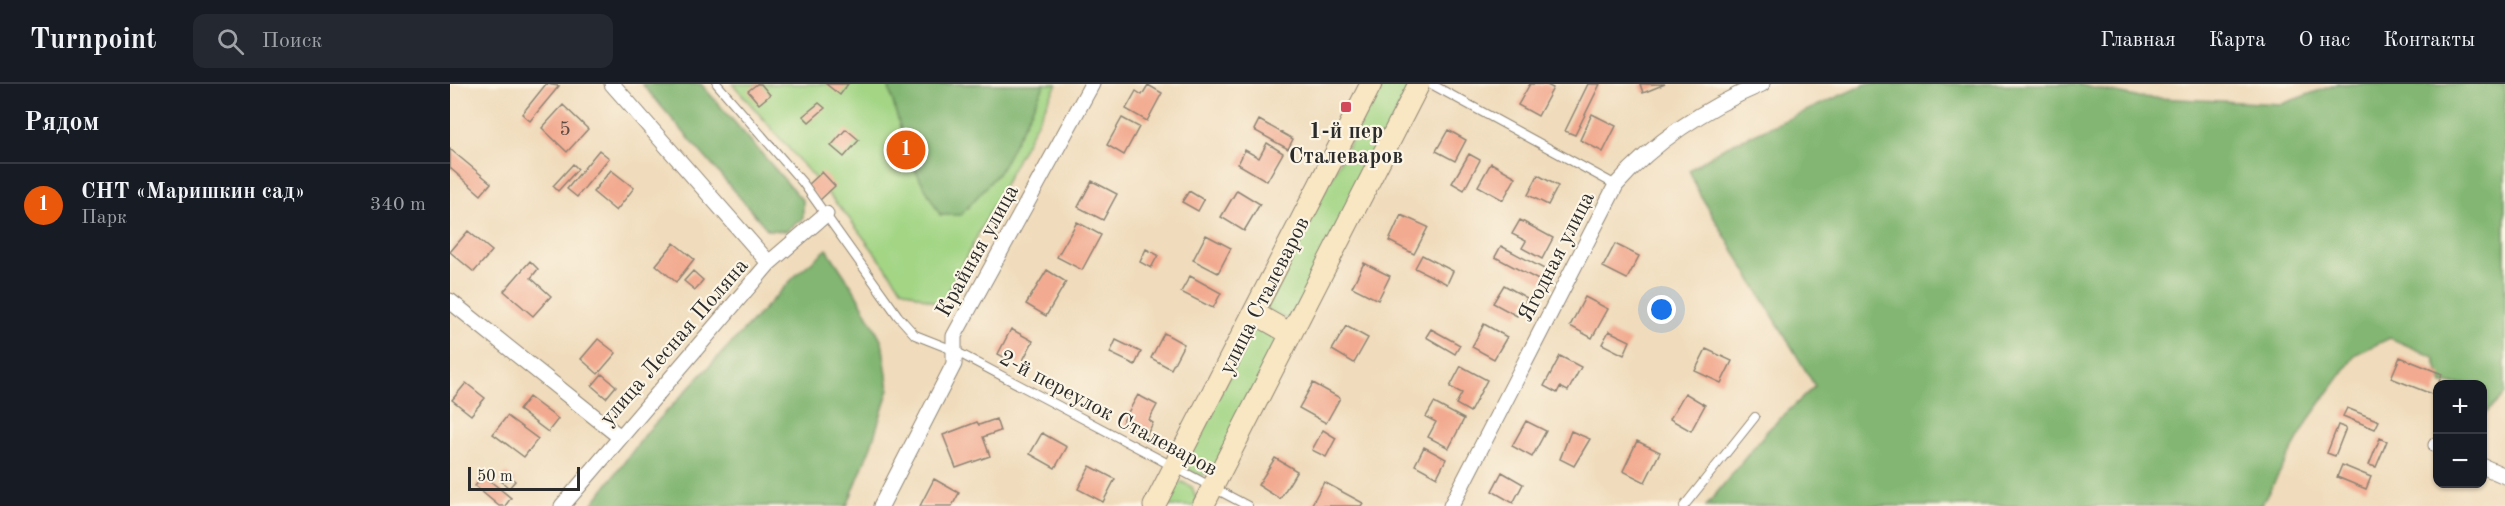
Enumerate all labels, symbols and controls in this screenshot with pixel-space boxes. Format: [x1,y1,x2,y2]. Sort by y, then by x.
search box [193,14,613,68]
icon: search [214,25,247,58]
text: Turnpoint [30,27,157,55]
text: Поиск [262,30,322,52]
text: Главная [2100,30,2176,51]
text: Карта [2209,30,2266,51]
text: О нас [2299,30,2350,51]
text: Контакты [2383,30,2475,51]
marker: 1-й пер Сталеваров [1339,100,1353,114]
text: Рядом [24,110,99,136]
house number: 5 [559,120,571,140]
place label: 1-й пер Сталеваров [1289,121,1403,168]
pin: 1 [886,128,926,172]
text: СНТ «Маришкин сад» [81,181,305,203]
street label: Крайняя улица [932,181,1023,321]
street label: Ягодная улица [1515,188,1599,326]
text: 1 [38,195,49,215]
text: 340 m [370,195,426,215]
text: Парк [81,208,127,228]
street label: улица Сталеваров [1215,213,1314,378]
street label: улица Лесная Поляна [596,254,753,430]
your location [1647,295,1676,324]
street label: 2-й переулок Сталеваров [995,347,1221,481]
map controls [2433,380,2487,488]
button: + [2433,380,2487,434]
button: − [2433,434,2487,488]
scale bar [468,464,580,492]
text: 50 m [477,469,513,485]

